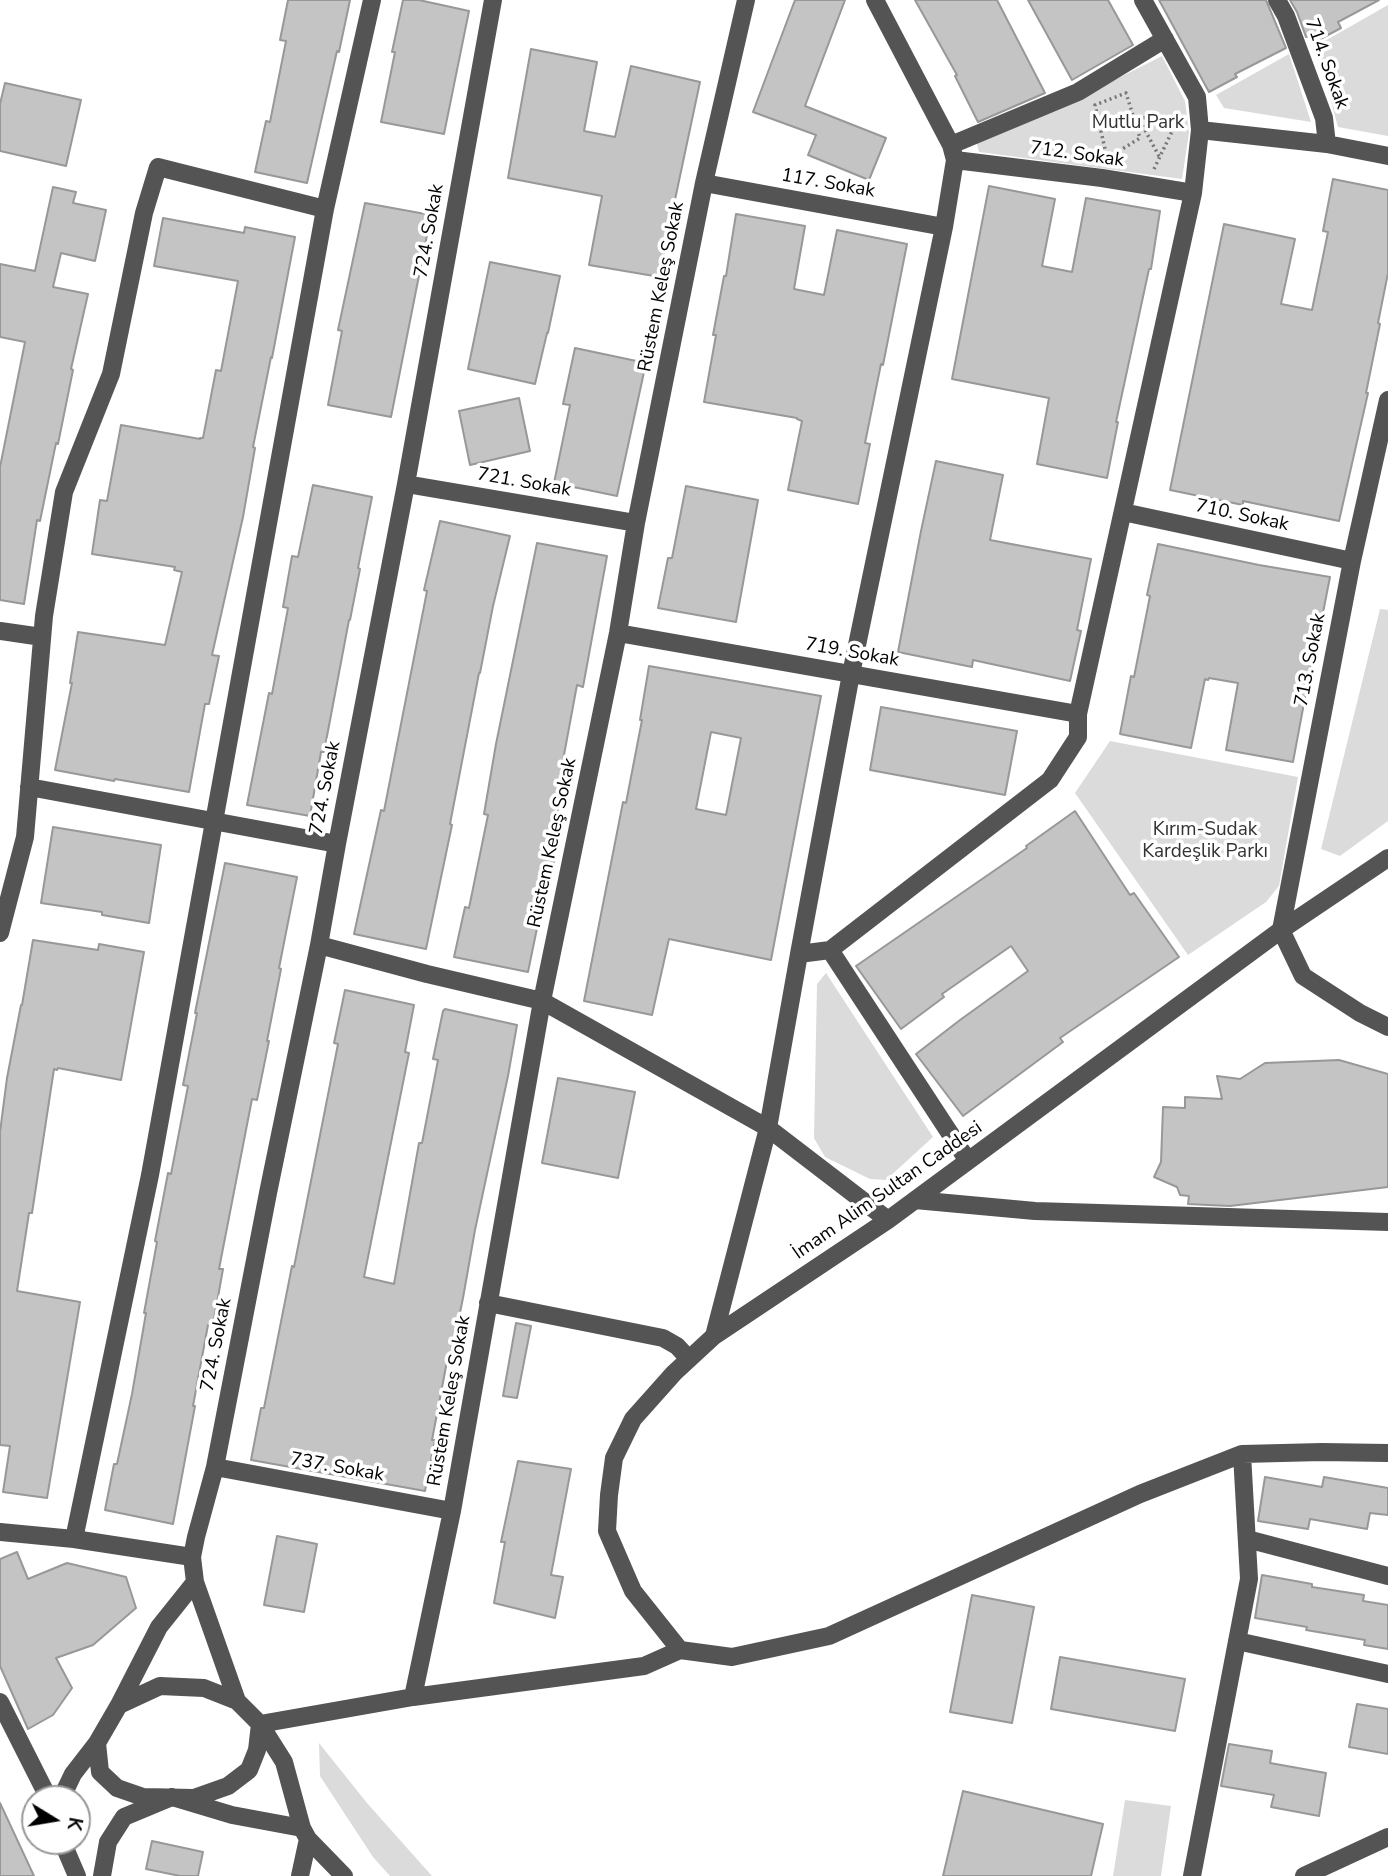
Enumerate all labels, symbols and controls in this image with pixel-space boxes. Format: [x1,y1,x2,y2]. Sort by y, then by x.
street label: 714. Sokak [1299,16,1353,112]
park label: Mutlu Park [1092,112,1184,134]
street label: 712. Sokak [1029,137,1125,173]
street label: 117. Sokak [779,165,877,203]
street label: 724. Sokak [411,182,449,280]
street label: Rüstem Keleş Sokak [634,200,690,374]
street label: 721. Sokak [475,464,573,502]
street label: 710. Sokak [1193,495,1291,537]
street label: 713. Sokak [1291,611,1331,709]
street label: 719. Sokak [803,634,901,672]
street label: 724. Sokak [306,739,346,837]
street label: Rüstem Keleş Sokak [524,756,582,930]
park label: Kırım-Sudak Kardeşlik Parkı [1142,819,1268,863]
street label: İmam Alim Sultan Caddesi [789,1117,987,1265]
street label: 724. Sokak [197,1296,237,1394]
street label: Rüstem Keleş Sokak [424,1314,476,1488]
street label: 737. Sokak [288,1449,386,1487]
north arrow [21,1785,91,1855]
text: K [61,1815,89,1832]

